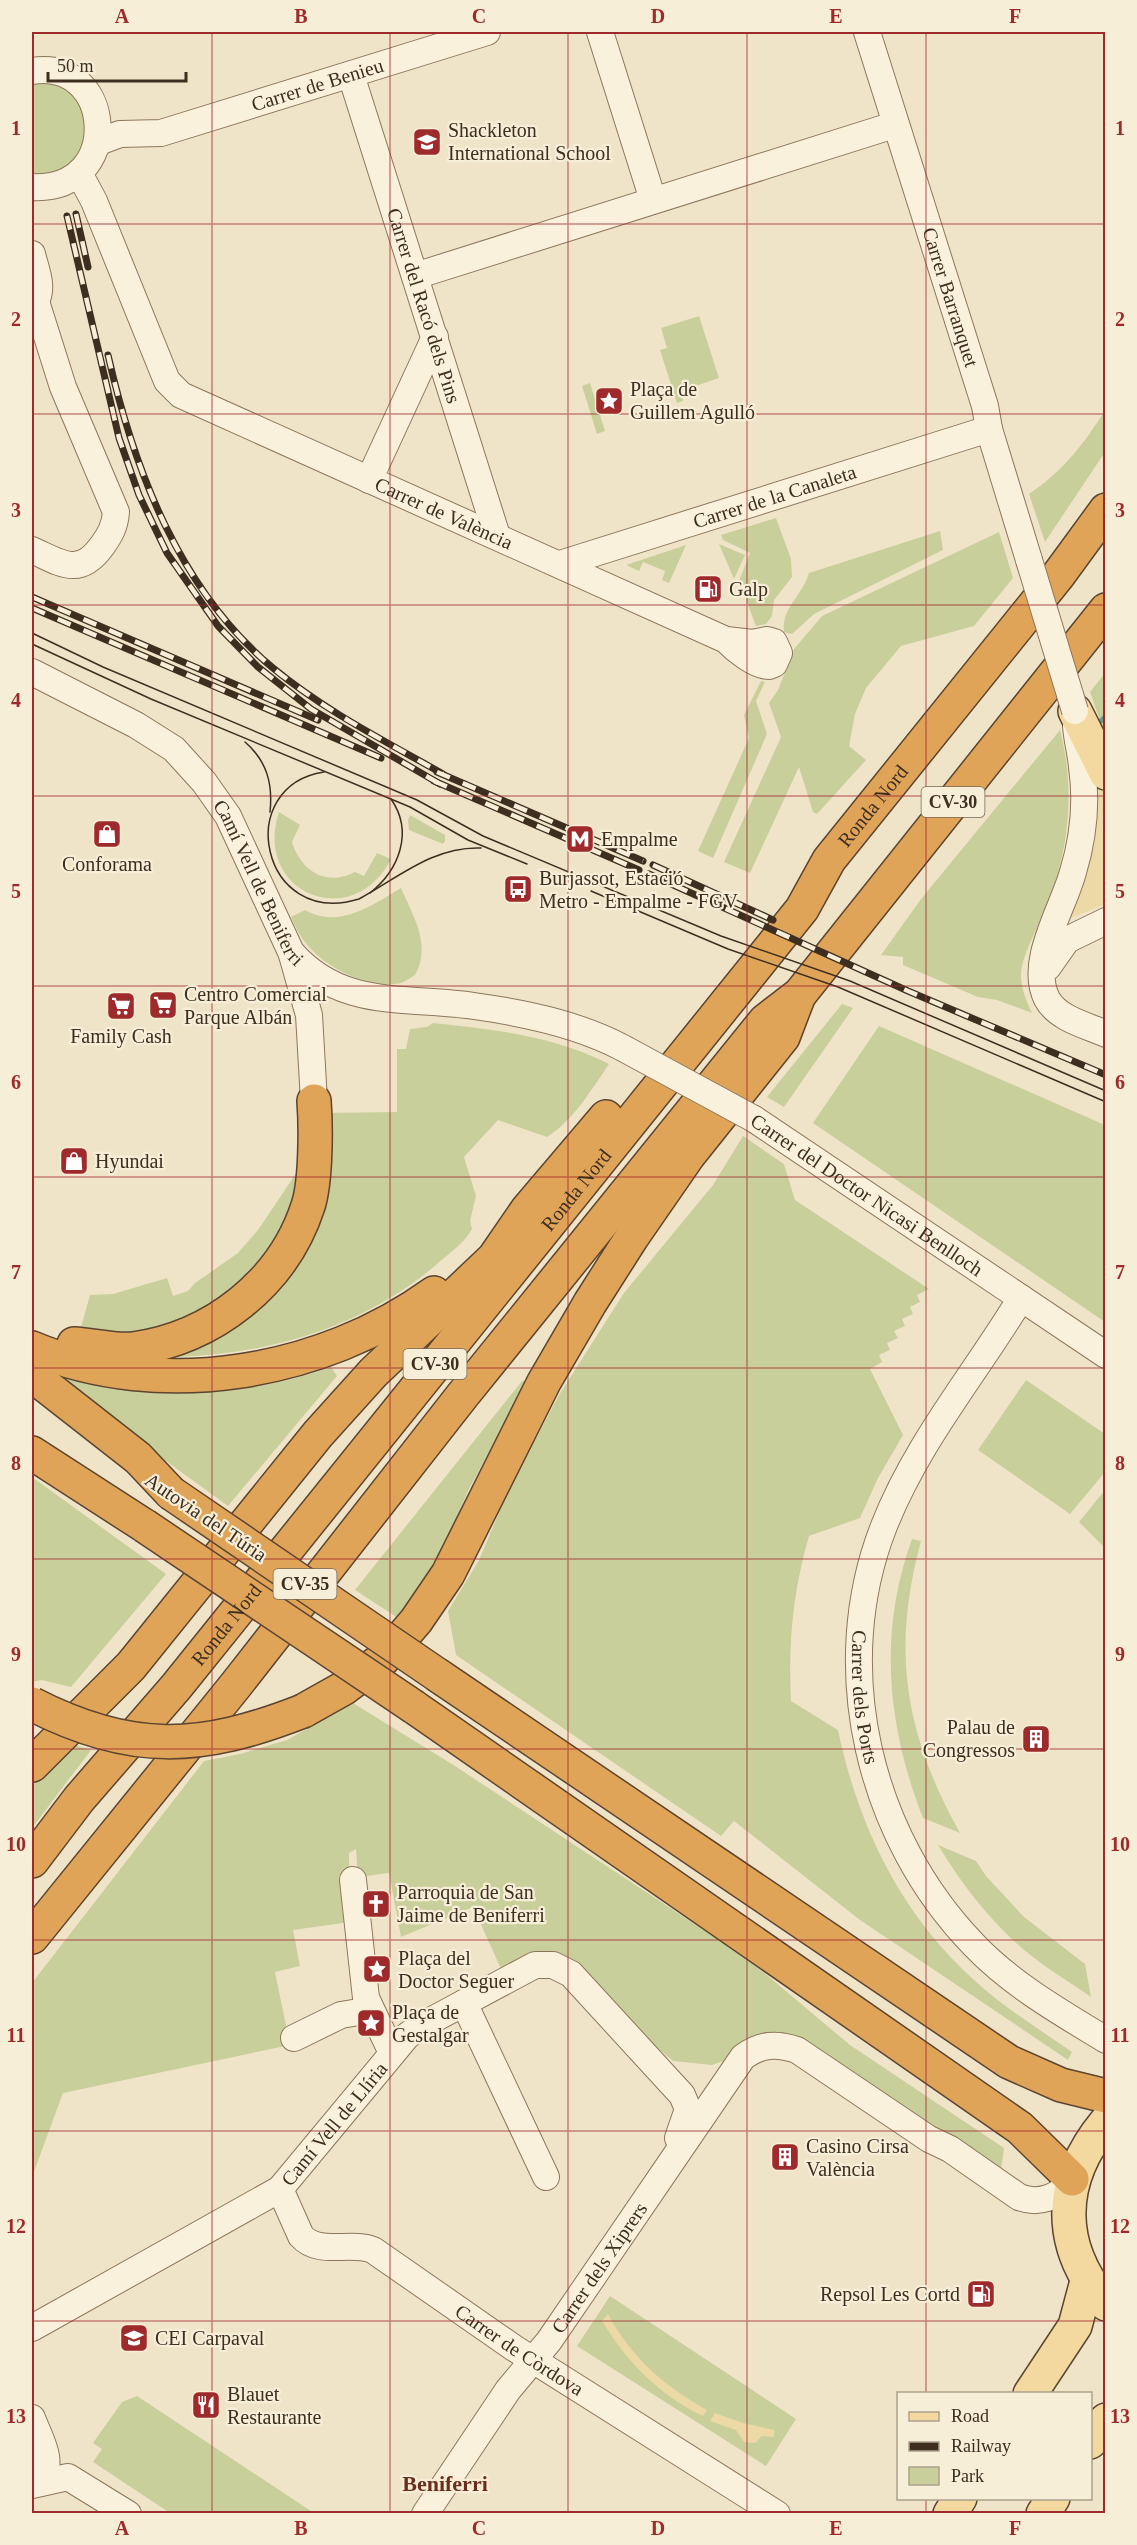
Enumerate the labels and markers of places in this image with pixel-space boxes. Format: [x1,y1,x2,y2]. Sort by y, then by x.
place label: Shackleton International School [448,119,611,164]
school or university icon: Shackleton International School [411,126,443,158]
place label: Plaça de Guillem Agulló [630,378,755,424]
place icon: Plaça de Guillem Agulló [593,385,625,417]
fuel station icon: Galp [692,573,724,605]
place label: Galp [729,578,768,601]
shop icon: Conforama [91,818,123,850]
metro station icon: Empalme [564,823,596,855]
place label: Empalme [601,828,678,851]
place label: Conforama [62,853,152,875]
place label: Burjassot, Estació Metro - Empalme - FGV [539,867,738,913]
bus stop icon: Burjassot, Estació Metro - Empalme - FGV [502,873,534,905]
place label: Centro Comercial Parque Albán [184,983,327,1029]
supermarket icon: Centro Comercial Parque Albán [147,989,179,1021]
supermarket icon: Family Cash [105,990,137,1022]
place label: Family Cash [70,1025,172,1048]
shop icon: Hyundai [58,1145,90,1177]
place label: Hyundai [95,1150,164,1173]
place label: Palau de Congressos [923,1716,1015,1762]
building icon: Palau de Congressos [1020,1723,1052,1755]
place label: Parroquia de San Jaime de Beniferri [397,1881,545,1926]
church icon: Parroquia de San Jaime de Beniferri [360,1888,392,1920]
place label: Plaça del Doctor Seguer [398,1947,514,1993]
place icon: Plaça del Doctor Seguer [361,1953,393,1985]
place label: Plaça de Gestalgar [392,2001,469,2047]
place icon: Plaça de Gestalgar [355,2007,387,2039]
place label: Casino Cirsa València [806,2135,909,2180]
building icon: Casino Cirsa València [769,2141,801,2173]
fuel station icon: Repsol Les Cortd [965,2278,997,2310]
place label: Repsol Les Cortd [820,2283,960,2306]
school or university icon: CEI Carpaval [118,2322,150,2354]
place label: CEI Carpaval [155,2327,265,2350]
place label: Blauet Restaurante [227,2383,322,2428]
restaurant icon: Blauet Restaurante [190,2389,222,2421]

